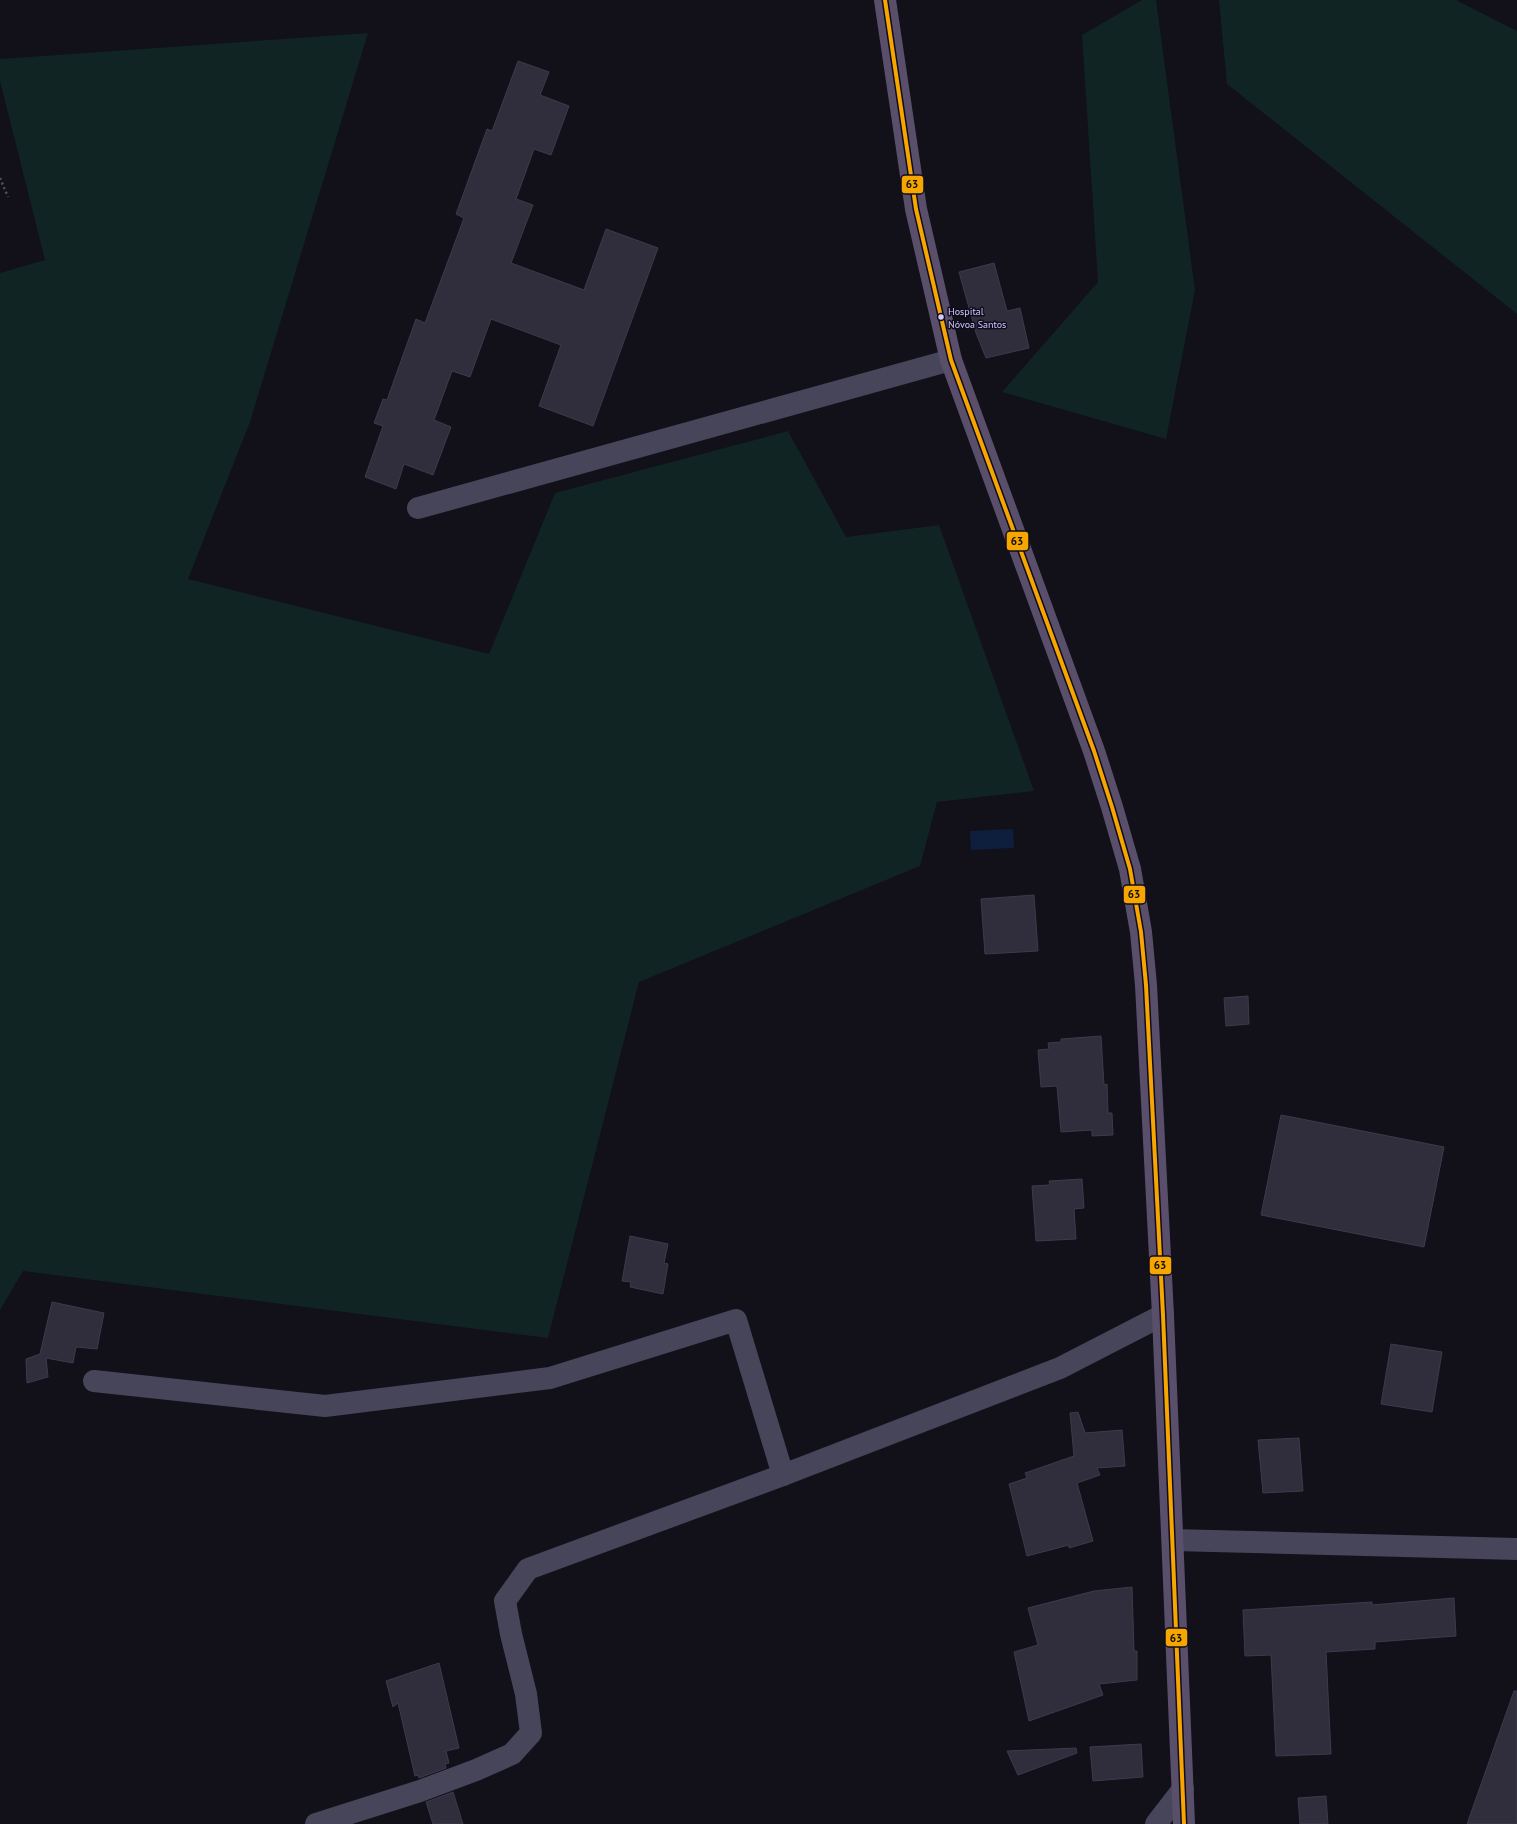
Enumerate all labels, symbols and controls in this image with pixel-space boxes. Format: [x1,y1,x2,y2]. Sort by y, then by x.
line badge: 63 [901,175,924,194]
text: 63 [906,177,918,191]
place label: Hospital Nóvoa Santos [948,305,1006,331]
marker: Hospital Nóvoa Santos [936,312,946,322]
line badge: 63 [1006,531,1029,551]
text: 63 [1011,534,1023,548]
line badge: 63 [1123,885,1146,904]
text: 63 [1128,887,1140,901]
line badge: 63 [1149,1256,1172,1275]
text: 63 [1154,1258,1166,1272]
line badge: 63 [1165,1628,1188,1647]
text: 63 [1170,1631,1182,1645]

